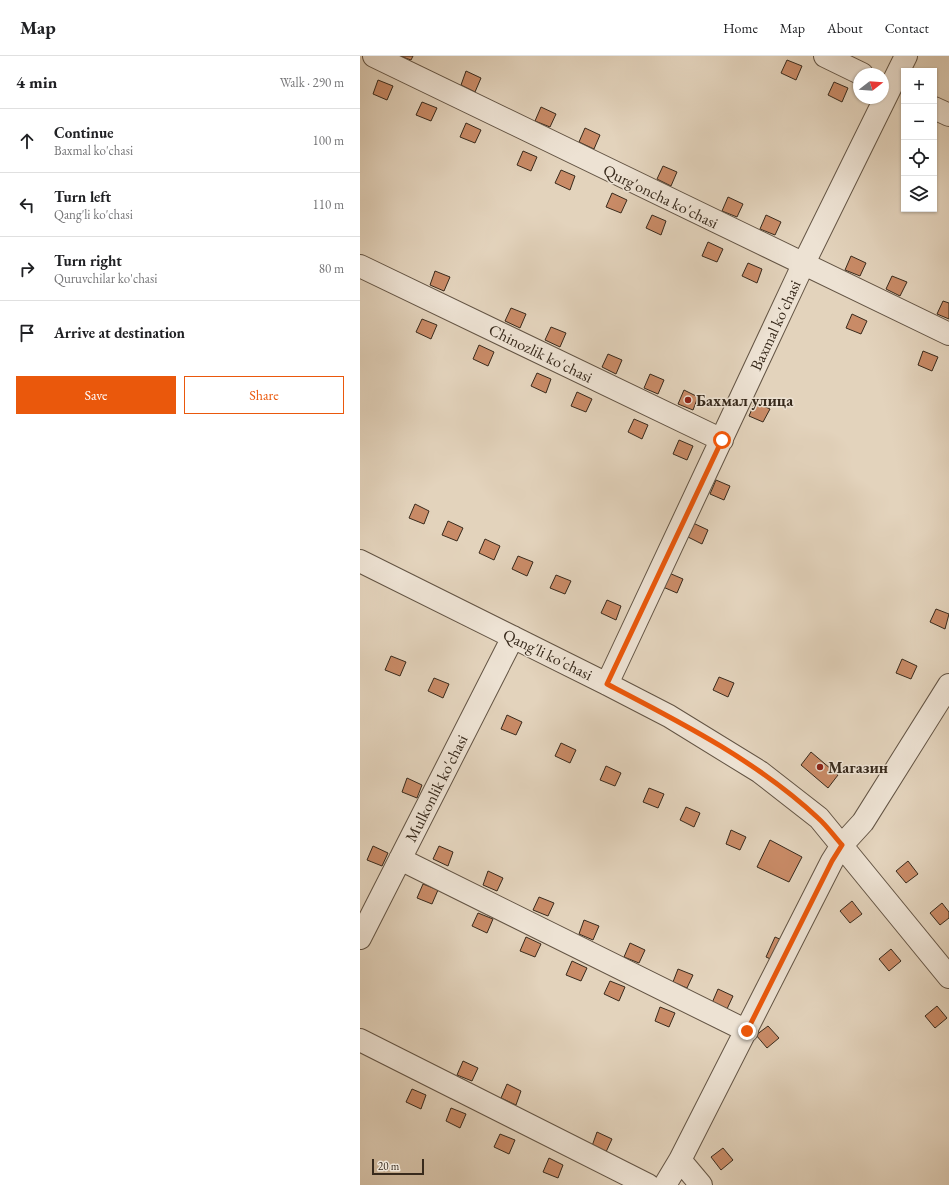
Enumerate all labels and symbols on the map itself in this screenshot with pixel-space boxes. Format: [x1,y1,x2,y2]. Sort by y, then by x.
north arrow [853,68,889,104]
street label: Qurg'oncha ko'chasi [600,159,722,233]
street label: Baхmal ko'chasi [745,277,806,374]
street label: Сhinozlik ko'chasi [485,319,596,388]
place label: Бахмал улица [696,390,794,411]
marker: Бахмал улица [683,395,693,405]
route start [713,431,731,449]
street label: Qang'li ko'chasi [500,624,596,685]
street label: Mulkonlik ko'chasi [400,731,473,846]
place label: Магазин [828,757,888,778]
marker: Магазин [815,762,825,772]
route end [738,1022,756,1040]
scale bar [372,1157,424,1176]

